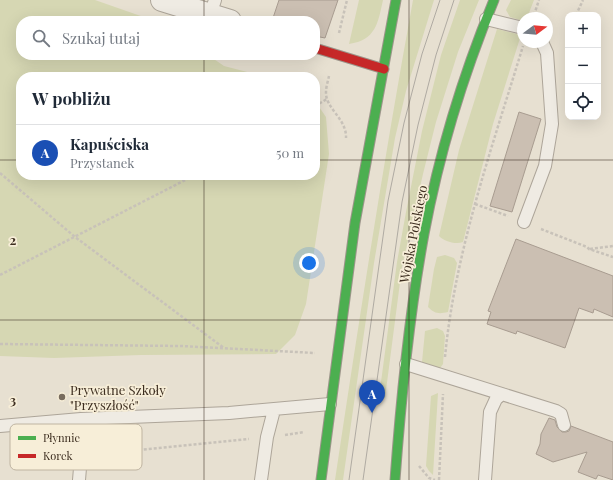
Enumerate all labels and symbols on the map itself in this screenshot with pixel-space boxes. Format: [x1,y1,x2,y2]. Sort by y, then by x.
north arrow [517,12,553,48]
street label: Wojska Polskiego [395,184,430,285]
text: 2 [10,231,17,248]
your location [299,253,319,273]
pin: A [359,380,385,413]
place label: Prywatne Szkoły "Przyszłość" [70,381,166,413]
text: 3 [10,391,16,408]
marker: Prywatne Szkoły "Przyszłość" [57,392,67,402]
legend [10,424,142,470]
text: Płynnie [43,430,80,445]
text: Korek [43,448,73,463]

